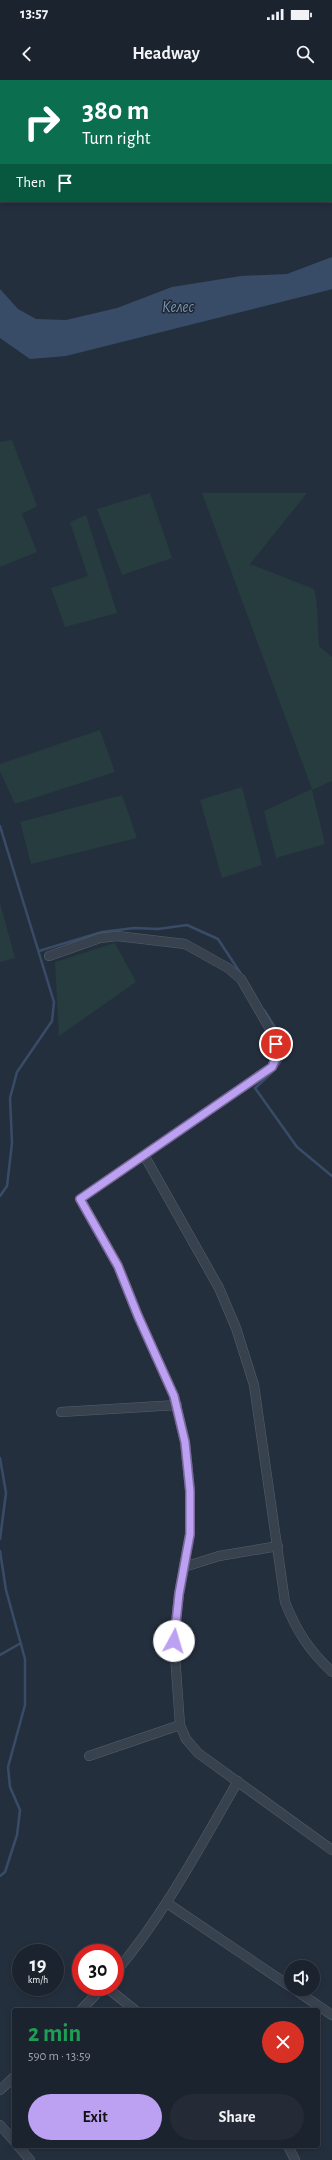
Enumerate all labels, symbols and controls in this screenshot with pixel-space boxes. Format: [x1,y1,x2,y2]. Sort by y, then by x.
text: 13:57 [20,6,48,21]
icon: back [16,43,38,65]
icon: search [294,43,316,65]
text: Headway [132,45,200,63]
icon: right [16,96,68,148]
text: 380 m [82,97,149,125]
text: Turn right [82,130,151,148]
icon: arrive [54,172,76,194]
text: Then [16,175,46,190]
water label: Келес [162,299,195,315]
pin [259,1027,293,1061]
icon: arrive [265,1033,287,1055]
position arrow [153,1620,195,1662]
speed limit sign: 30 [72,1944,124,1996]
text: 19 [30,1955,46,1975]
map controls [284,1960,320,1996]
button: sound [284,1960,320,1996]
text: km/h [28,1975,48,1985]
button: close [262,2021,304,2063]
text: 2 min [28,2022,81,2046]
text: 590 m · 13:59 [28,2050,91,2063]
button: Exit [28,2094,162,2140]
button: Share [170,2094,304,2140]

